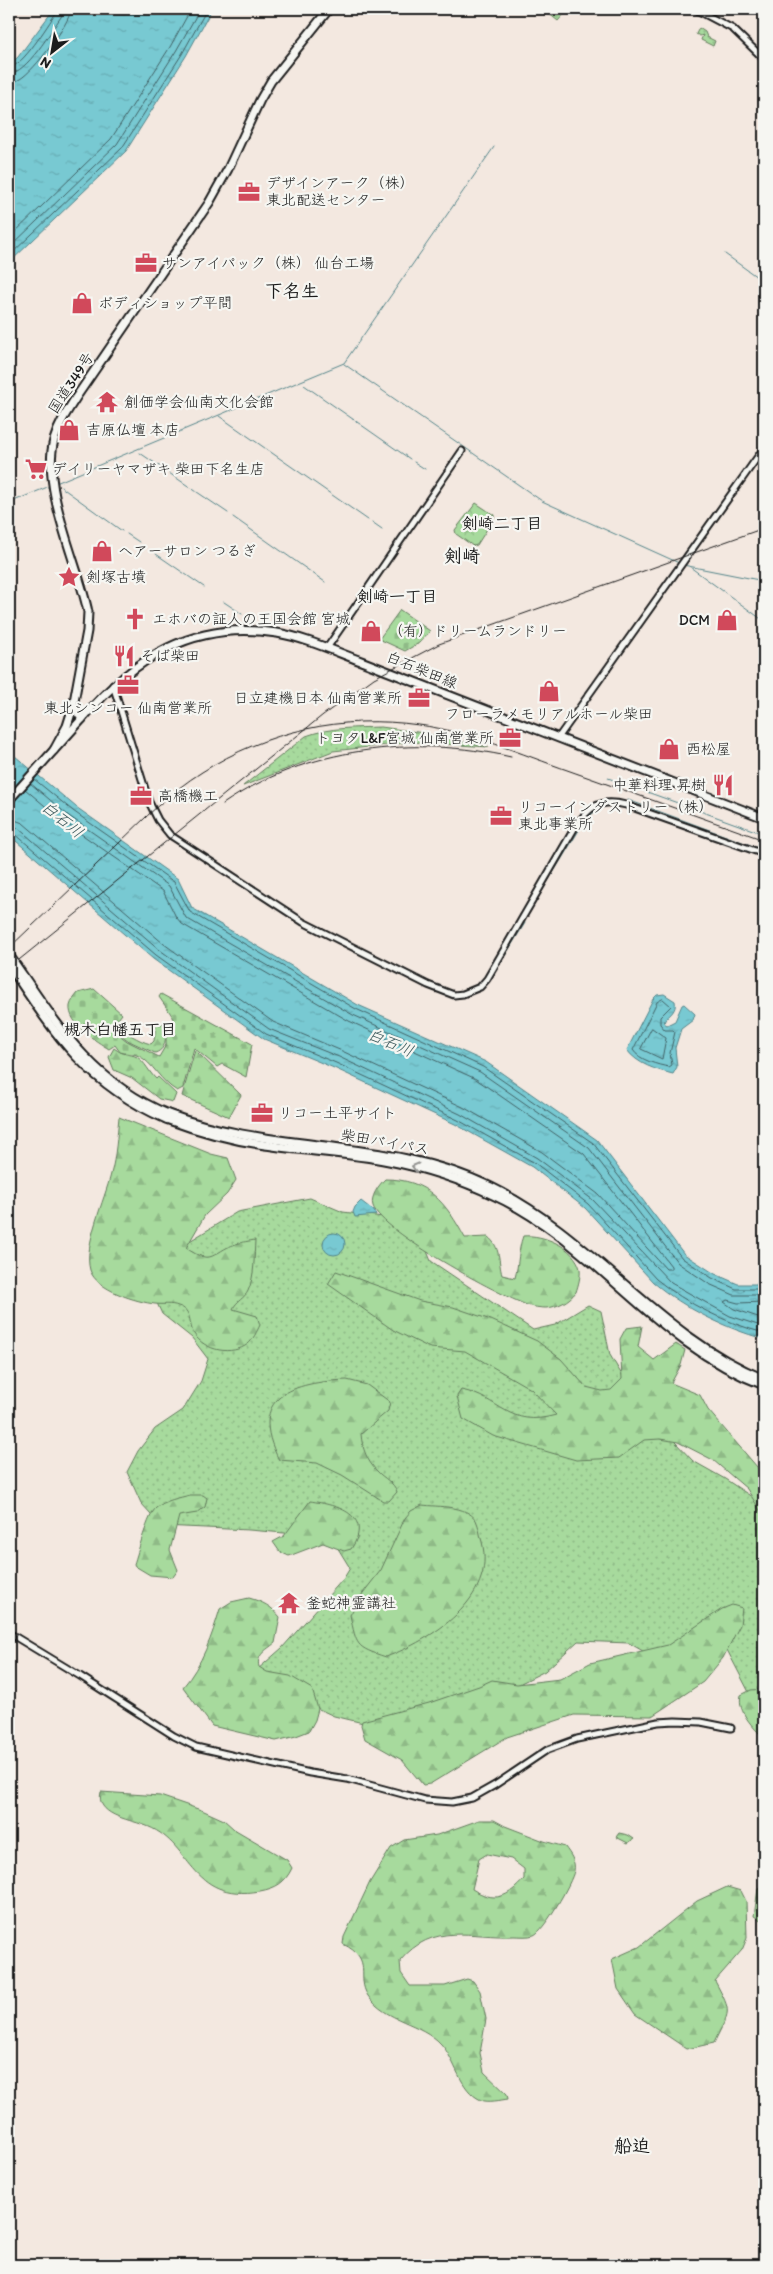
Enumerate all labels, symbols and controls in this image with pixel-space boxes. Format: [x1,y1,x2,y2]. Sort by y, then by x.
north arrow [28,28,78,78]
text: N [37,53,54,72]
place label: デザインアーク（株） 東北配送センター [266,174,415,209]
office icon: デザインアーク（株） 東北配送センター [236,179,262,205]
office icon: サンアイパック（株） 仙台工場 [133,250,159,276]
place label: サンアイパック（株） 仙台工場 [162,254,374,272]
district label: 下名生 [265,280,319,302]
shop icon: ボディショップ平間 [69,290,95,316]
place label: ボディショップ平間 [98,294,232,312]
street label: 国道349号 [44,349,98,417]
temple icon: 創価学会仙南文化会館 [94,389,120,415]
place label: 創価学会仙南文化会館 [124,393,274,411]
shop icon: 吉原仏壇 本店 [56,417,82,443]
place label: 吉原仏壇 本店 [86,421,179,439]
supermarket icon: デイリーヤマザキ 柴田下名生店 [23,456,49,482]
place label: デイリーヤマザキ 柴田下名生店 [52,460,265,478]
district label: 剣崎二丁目 [462,514,542,533]
shop icon: ヘアーサロン つるぎ [89,538,115,564]
place label: ヘアーサロン つるぎ [118,542,256,560]
district label: 剣崎 [444,545,480,567]
place icon: 剣塚古墳 [56,564,82,590]
place label: 剣塚古墳 [86,568,146,586]
district label: 剣崎一丁目 [357,587,437,606]
church icon: エホバの証人の王国会館 宮城 [122,606,148,632]
shop icon: DCM [714,607,740,633]
place label: エホバの証人の王国会館 宮城 [152,610,350,628]
place label: DCM [679,611,710,629]
shop icon: （有）ドリームランドリー [358,618,384,644]
place label: （有）ドリームランドリー [388,622,567,640]
restaurant icon: そば柴田 [111,643,137,669]
place label: そば柴田 [140,647,200,665]
street label: 白石柴田線 [384,648,460,692]
office icon: 東北シンコー 仙南営業所 [115,672,141,698]
shop icon: フローラメモリアルホール柴田 [536,678,562,704]
office icon: 日立建機日本 仙南営業所 [406,685,432,711]
place label: 日立建機日本 仙南営業所 [234,689,402,707]
place label: 東北シンコー 仙南営業所 [44,699,212,717]
place label: フローラメモリアルホール柴田 [445,705,653,723]
office icon: トヨタL&F宮城 仙南営業所 [497,725,523,751]
place label: トヨタL&F宮城 仙南営業所 [316,729,494,747]
shop icon: 西松屋 [656,736,682,762]
place label: 西松屋 [686,740,731,758]
restaurant icon: 中華料理 昇樹 [710,772,736,798]
place label: 中華料理 昇樹 [613,776,706,794]
office icon: 高橋機工 [128,783,154,809]
place label: 高橋機工 [158,787,218,805]
water label: 白石川 [38,797,87,842]
place label: リコーインダストリー（株） 東北事業所 [518,798,714,833]
office icon: リコーインダストリー（株） 東北事業所 [488,803,514,829]
district label: 槻木白幡五丁目 [64,1020,176,1039]
water label: 白石川 [365,1024,417,1061]
office icon: リコー土平サイト [249,1100,275,1126]
place label: リコー土平サイト [278,1104,397,1122]
street label: 柴田バイパス [339,1125,431,1159]
one-way arrow [411,1162,420,1173]
temple icon: 釜蛇神霊講社 [276,1590,302,1616]
place label: 釜蛇神霊講社 [306,1594,396,1612]
district label: 船迫 [614,2135,650,2157]

